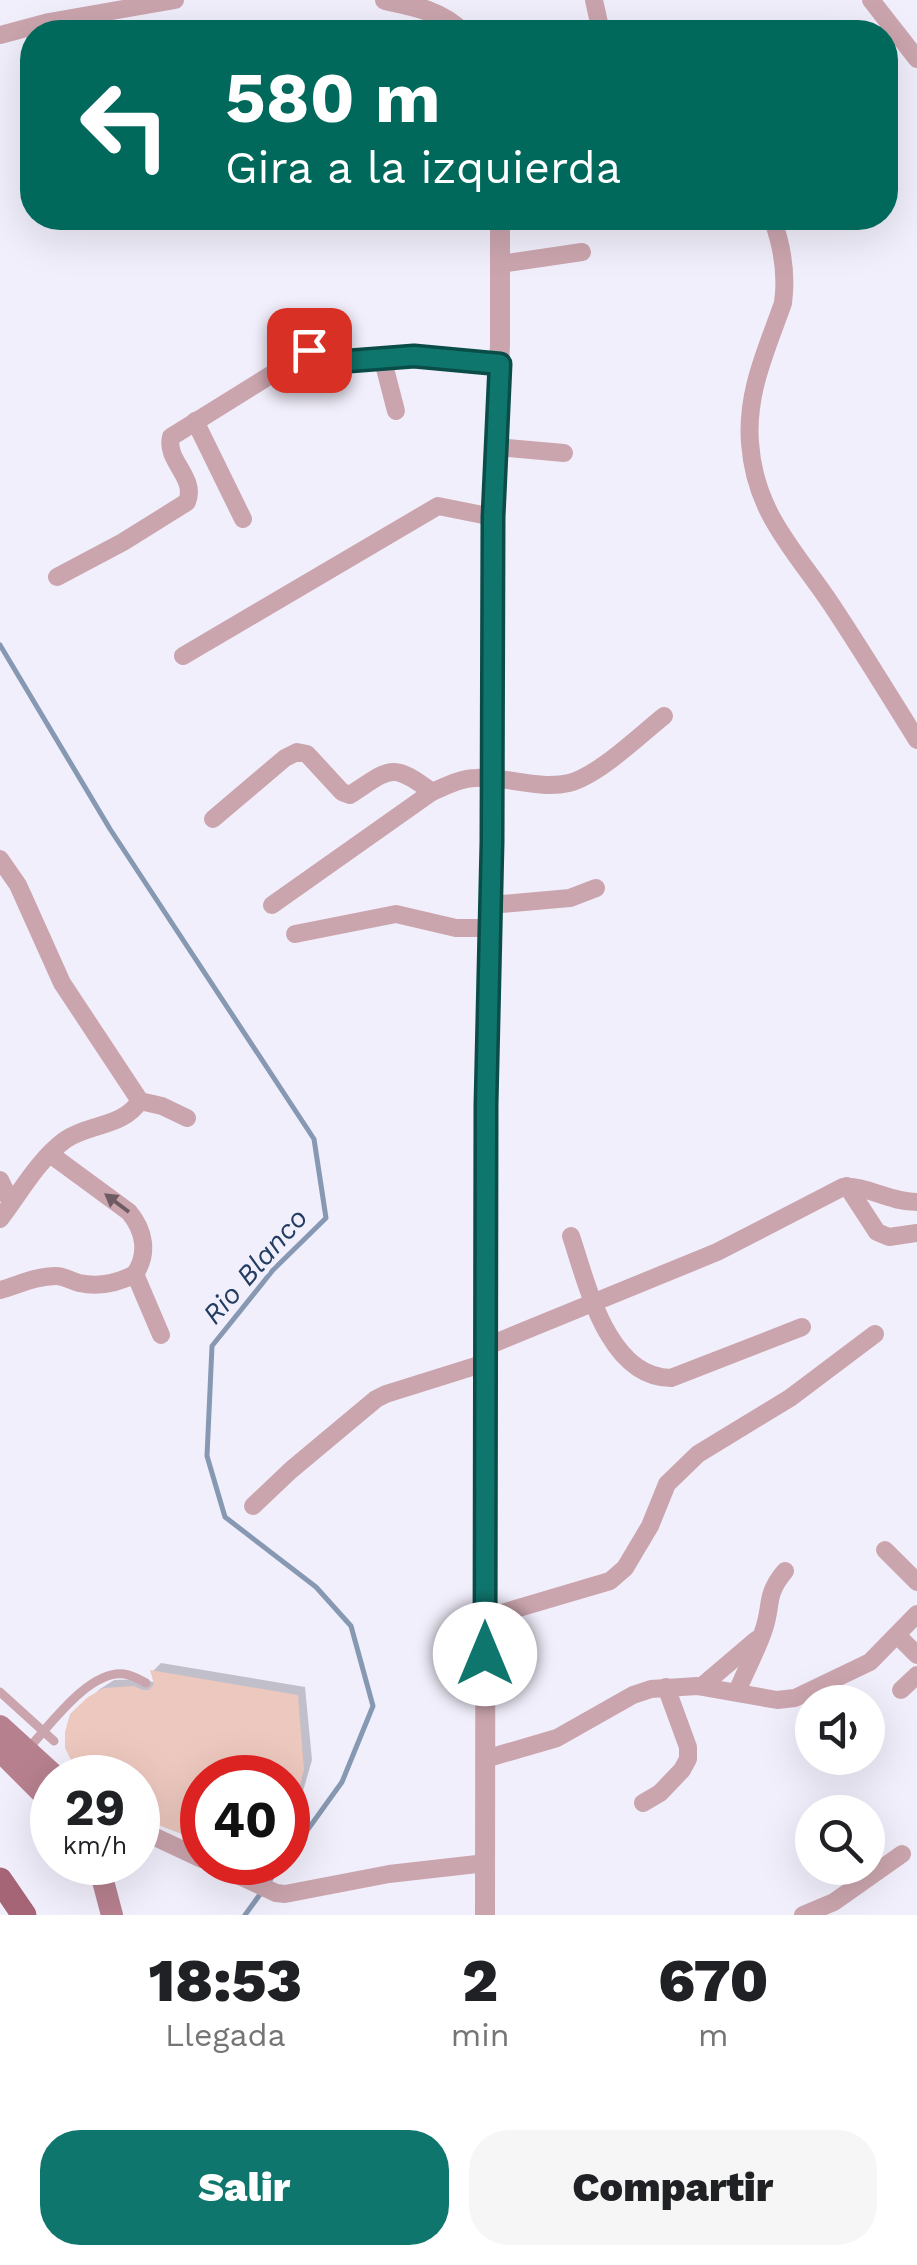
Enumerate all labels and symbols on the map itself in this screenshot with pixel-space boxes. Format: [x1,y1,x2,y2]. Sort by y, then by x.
pin [267,308,352,393]
one-way arrow [104,1193,130,1213]
water label: Rio Blanco [196,1201,314,1331]
position arrow [433,1602,537,1706]
speed limit sign: 40 [180,1755,310,1885]

